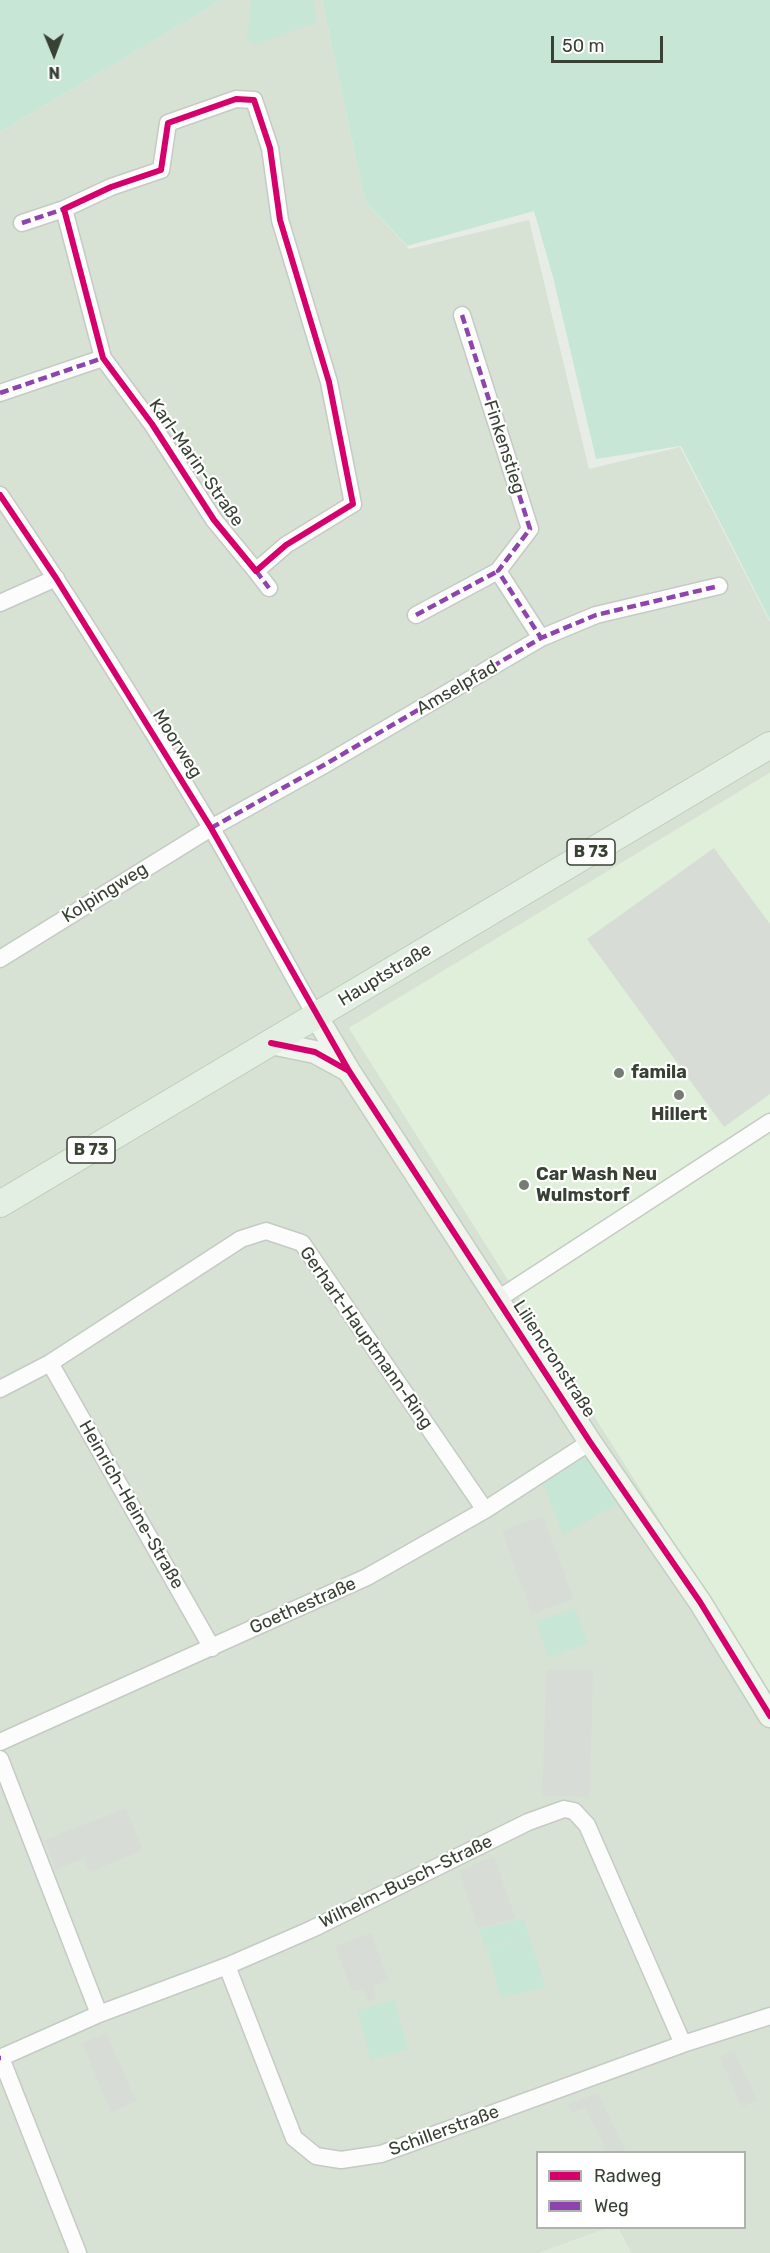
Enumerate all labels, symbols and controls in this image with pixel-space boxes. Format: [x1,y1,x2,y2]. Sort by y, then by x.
north arrow [24,24,84,84]
scale bar [554,24,666,62]
text: 50 m [562,35,605,57]
text: N [48,63,60,82]
street label: Karl-Marin-Straße [144,395,248,531]
street label: Finkenstieg [479,398,529,496]
street label: Amselpfad [413,656,501,720]
street label: Moorweg [147,706,207,782]
road number: B 73 [567,839,615,865]
street label: Kolpingweg [58,858,152,928]
street label: Hauptstraße [335,939,435,1011]
place label: famila [631,1062,687,1084]
marker: famila [612,1066,626,1080]
marker: Hillert [672,1088,686,1102]
place label: Hillert [651,1104,707,1126]
road number: B 73 [67,1137,115,1163]
place label: Car Wash Neu Wulmstorf [536,1164,657,1206]
marker: Car Wash Neu Wulmstorf [517,1178,531,1192]
street label: Gerhart-Hauptmann-Ring [295,1243,437,1433]
street label: Liliencronstraße [508,1296,600,1422]
street label: Heinrich-Heine-Straße [74,1417,188,1593]
street label: Goethestraße [246,1573,360,1639]
street label: Wilhelm-Busch-Straße [316,1831,496,1933]
street label: Schillerstraße [386,2101,502,2161]
legend [536,2151,746,2229]
text: Radweg [594,2165,661,2187]
text: Weg [594,2195,629,2217]

